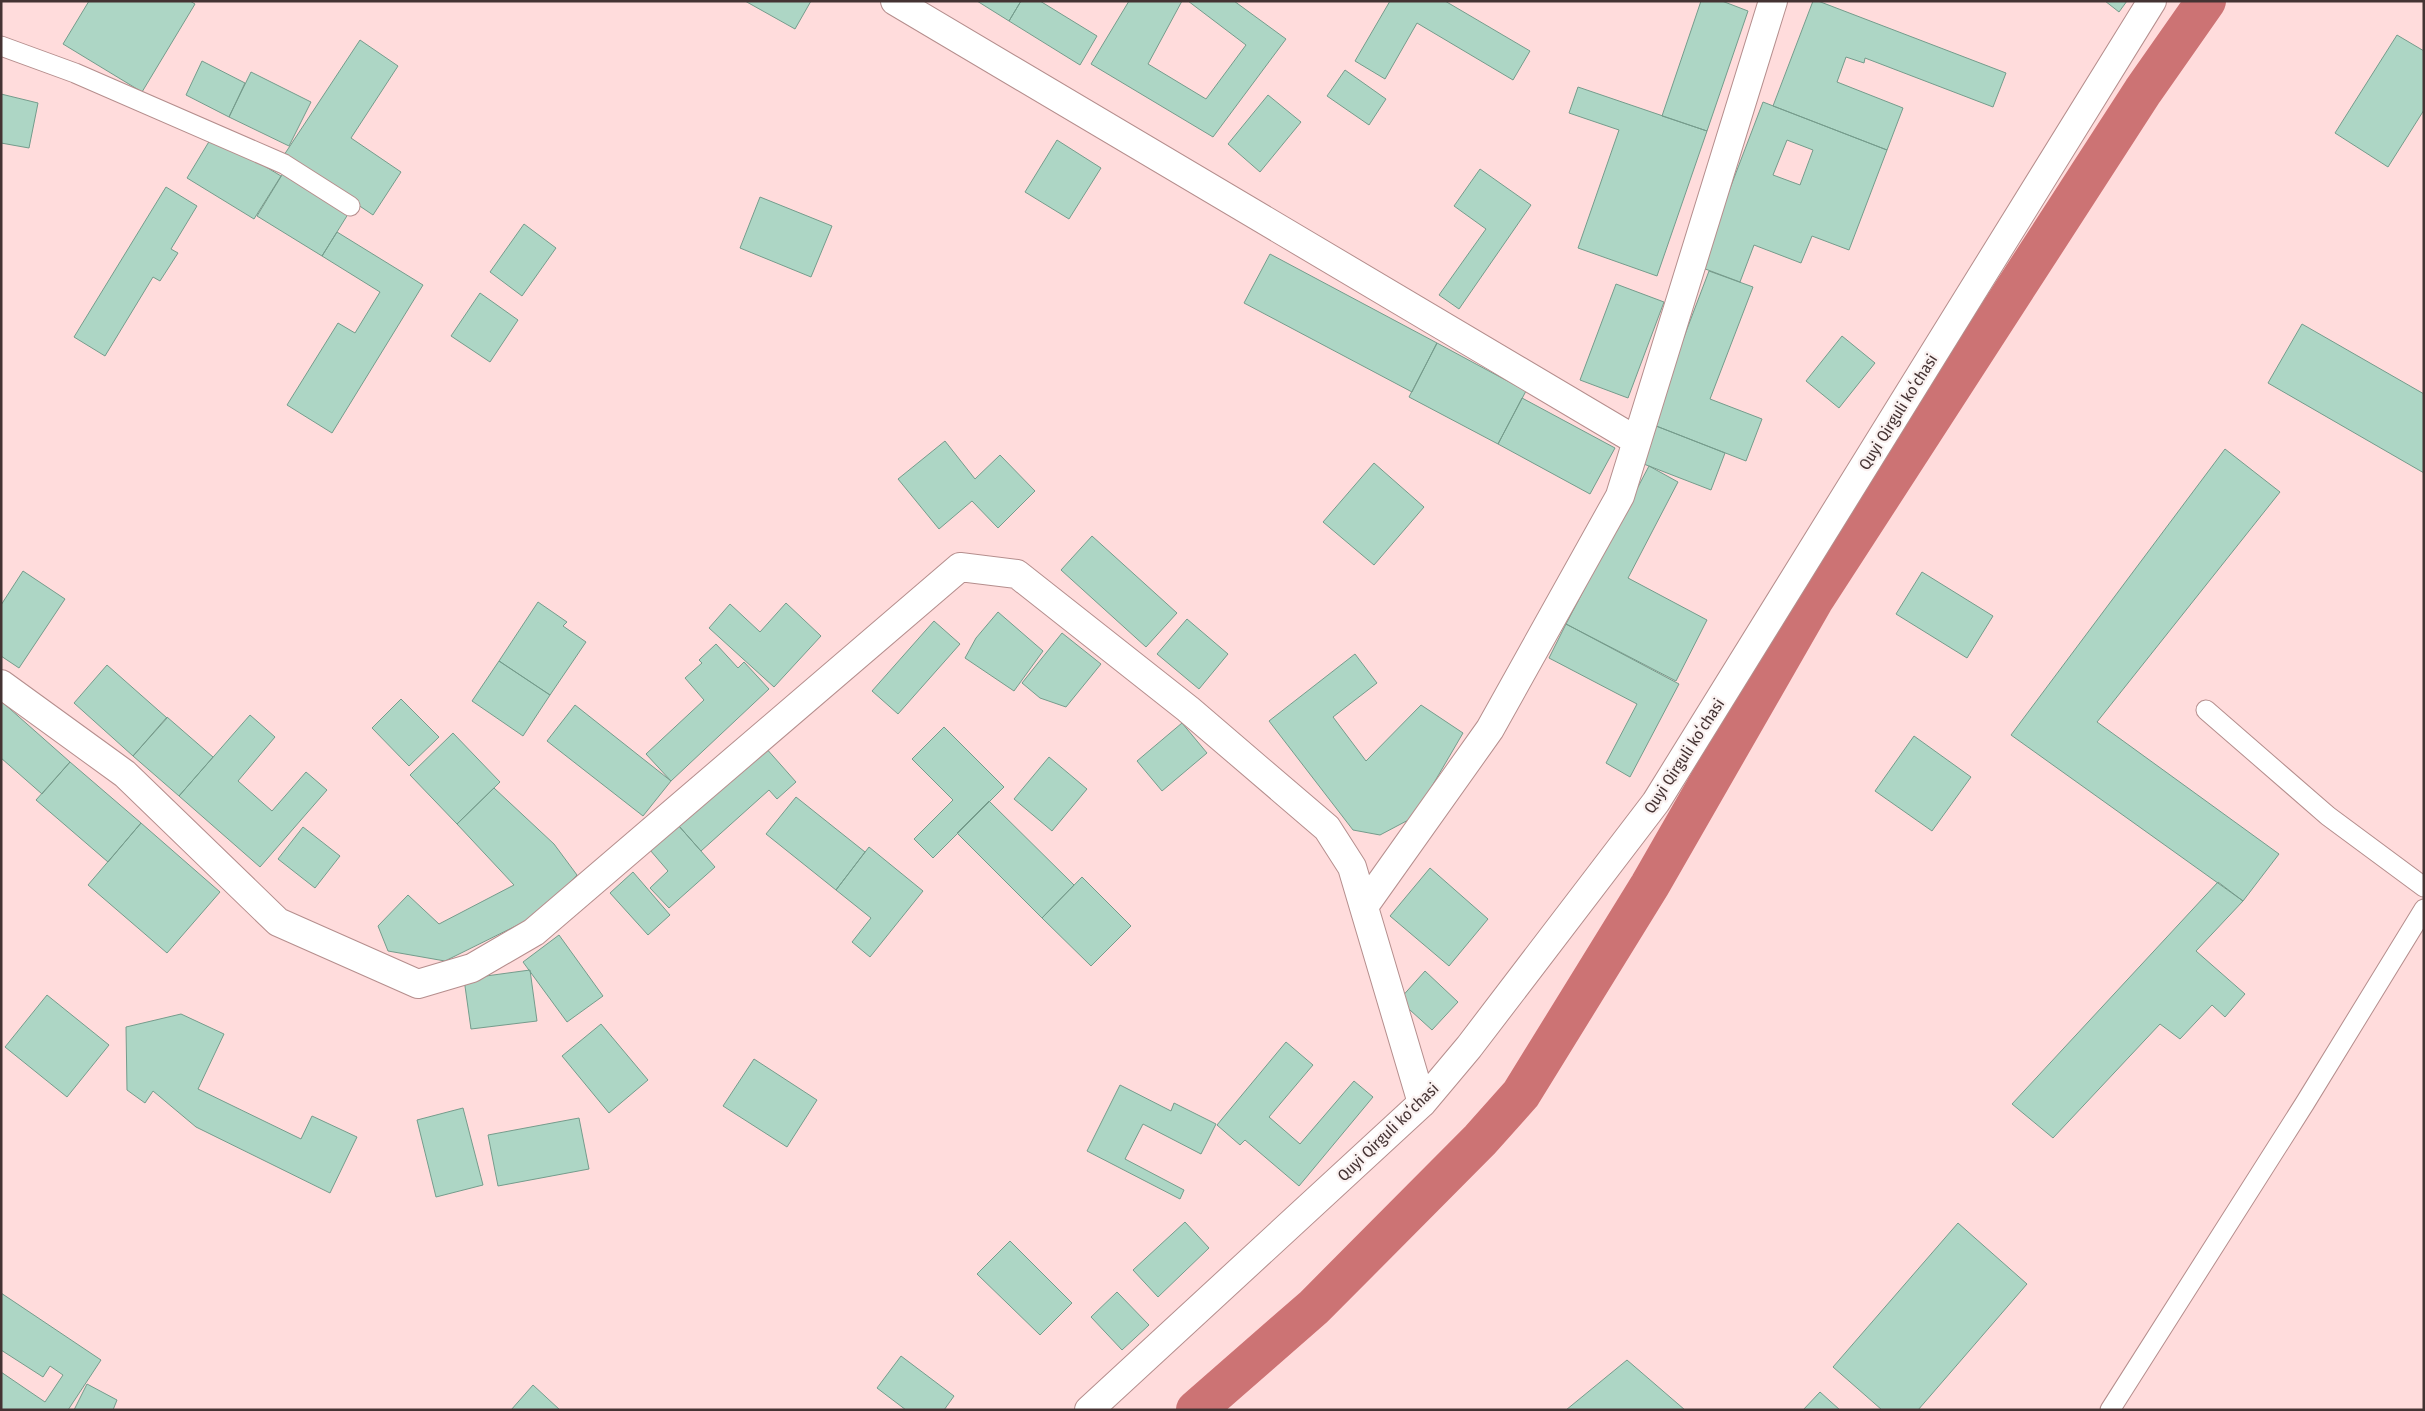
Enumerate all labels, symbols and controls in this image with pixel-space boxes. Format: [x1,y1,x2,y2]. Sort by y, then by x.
street label: Quyi Qirguli koʻchasi [1855,351,1941,473]
street label: Quyi Qirguli koʻchasi [1640,695,1728,817]
street label: Quyi Qirguli koʻchasi [1334,1079,1442,1185]

